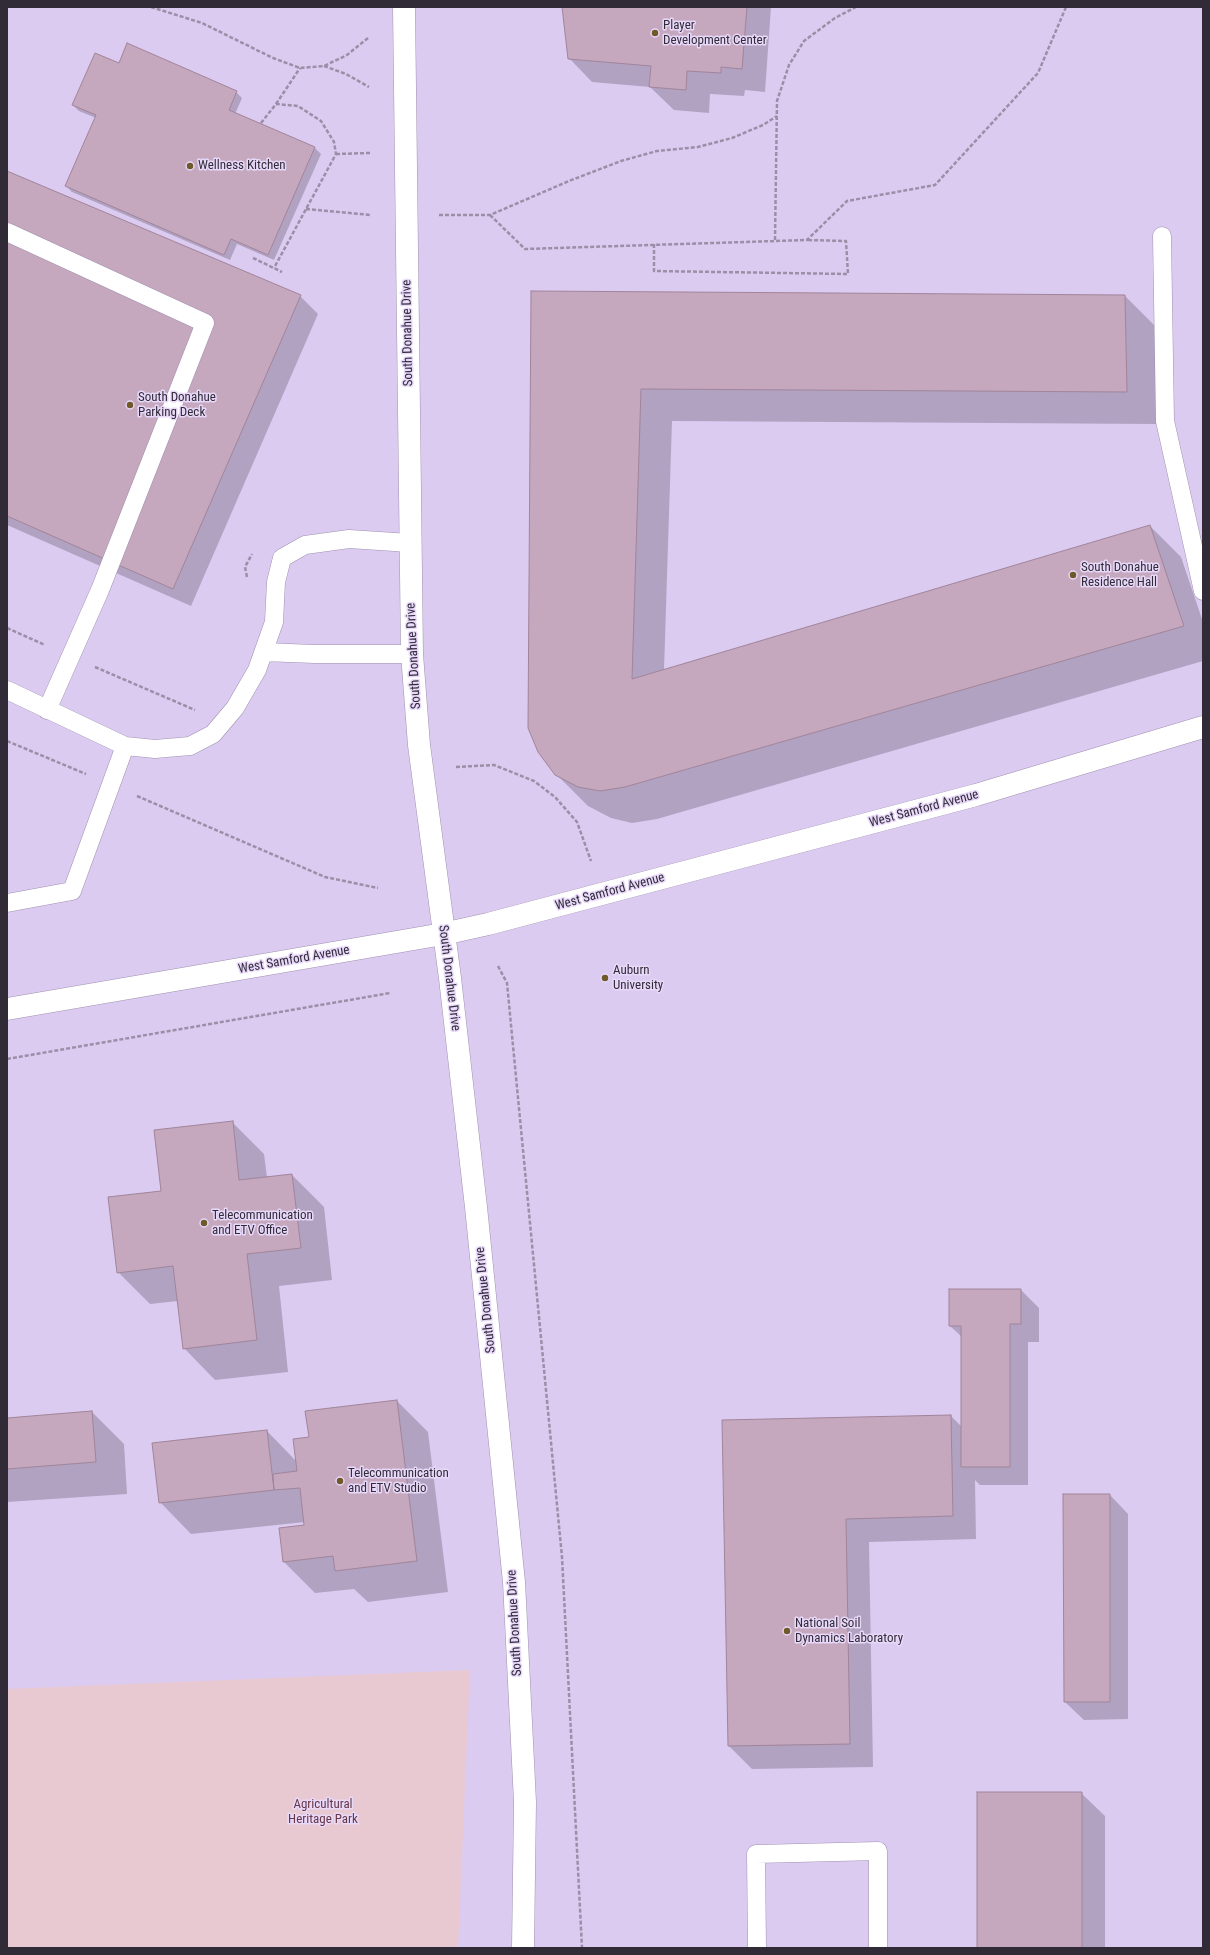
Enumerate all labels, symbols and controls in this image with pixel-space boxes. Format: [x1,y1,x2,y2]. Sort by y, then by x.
place label: Player Development Center [663,18,767,49]
marker: Player Development Center [650,28,660,38]
place label: Wellness Kitchen [198,158,286,174]
marker: Wellness Kitchen [185,161,195,171]
street label: South Donahue Drive [399,280,417,386]
place label: South Donahue Parking Deck [138,390,216,421]
marker: South Donahue Parking Deck [125,400,135,410]
place label: South Donahue Residence Hall [1081,560,1159,591]
marker: South Donahue Residence Hall [1068,570,1078,580]
street label: South Donahue Drive [403,602,425,710]
street label: West Samford Avenue [868,787,980,831]
street label: West Samford Avenue [554,870,666,914]
street label: South Donahue Drive [435,924,463,1032]
street label: West Samford Avenue [237,943,351,977]
place label: Auburn University [613,963,663,994]
marker: Auburn University [600,973,610,983]
place label: Telecommunication and ETV Office [212,1208,313,1239]
marker: Telecommunication and ETV Office [199,1218,209,1228]
street label: South Donahue Drive [473,1246,499,1354]
place label: Telecommunication and ETV Studio [348,1466,449,1497]
marker: Telecommunication and ETV Studio [335,1476,345,1486]
street label: South Donahue Drive [504,1569,526,1677]
place label: National Soil Dynamics Laboratory [795,1616,903,1647]
marker: National Soil Dynamics Laboratory [782,1626,792,1636]
park label: Agricultural Heritage Park [288,1797,358,1828]

